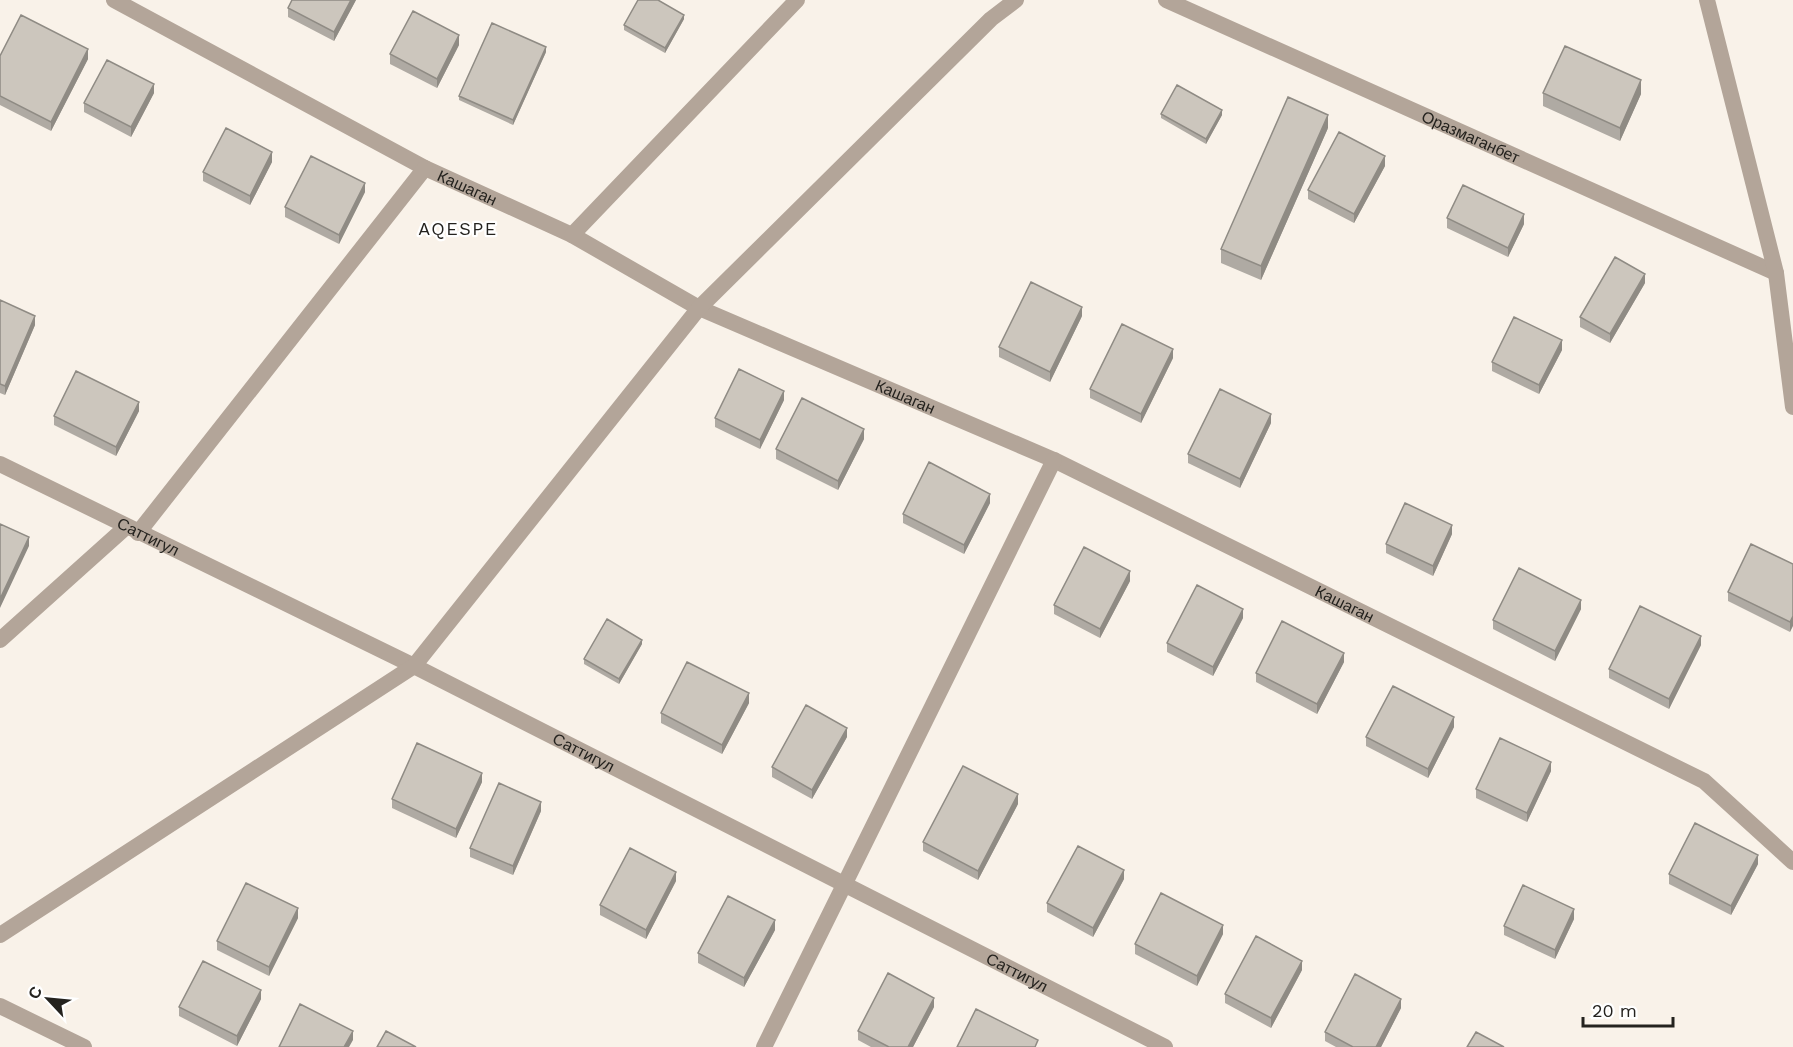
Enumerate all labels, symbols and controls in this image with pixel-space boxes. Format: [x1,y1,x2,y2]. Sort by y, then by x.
street label: Оразмаганбет [1419,106,1523,167]
street label: Кашаган [435,166,500,209]
district label: AQESPE [418,218,498,239]
street label: Кашаган [873,375,938,418]
street label: Саттигул [114,513,182,560]
street label: Кашаган [1312,581,1377,626]
street label: Саттигул [550,729,618,776]
street label: Саттигул [983,948,1051,996]
north arrow [18,969,78,1029]
text: С [24,983,46,1002]
scale bar [1583,990,1673,1028]
text: 20 m [1592,1000,1637,1021]

